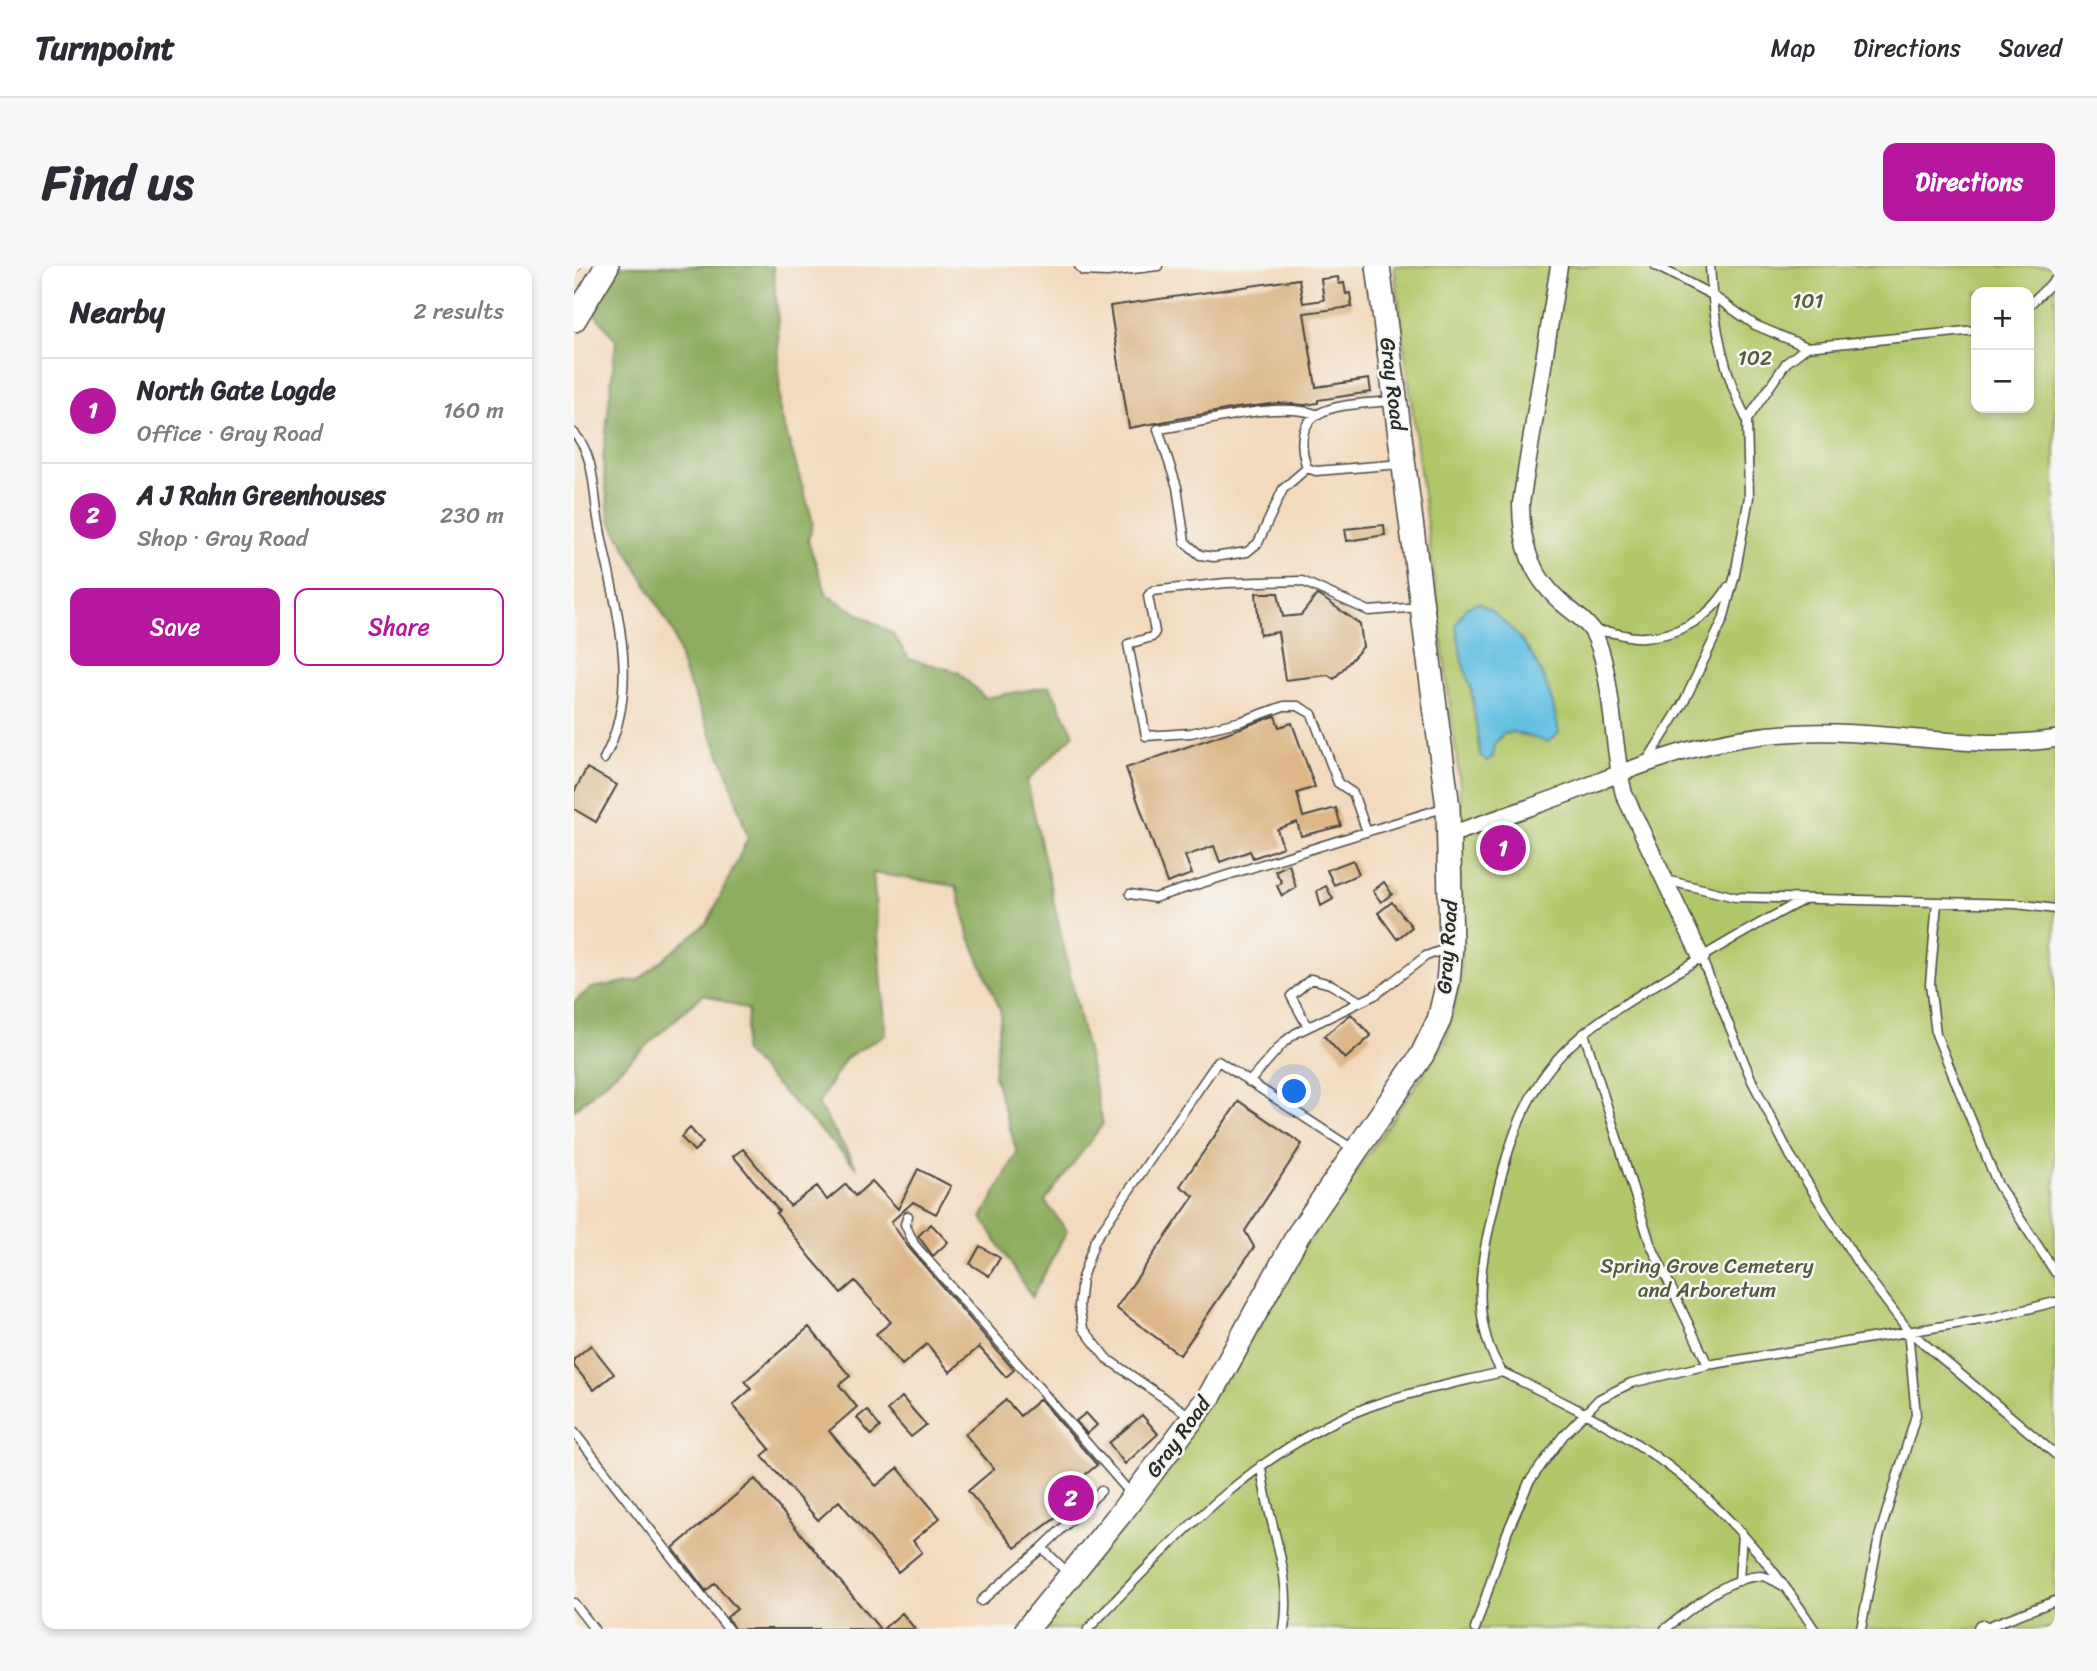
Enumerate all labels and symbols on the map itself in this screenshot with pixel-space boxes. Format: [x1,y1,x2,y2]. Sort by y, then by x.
park label: 101 [1792,282,1824,320]
street label: Gray Road [1368,335,1418,435]
park label: 102 [1738,339,1772,377]
pin: 1 [1480,822,1526,874]
street label: Gray Road [1425,897,1469,995]
your location [1277,1074,1311,1108]
park label: Spring Grove Cemetery and Arboretum [1600,1247,1814,1309]
street label: Gray Road [1135,1386,1222,1486]
pin: 2 [1048,1472,1094,1524]

